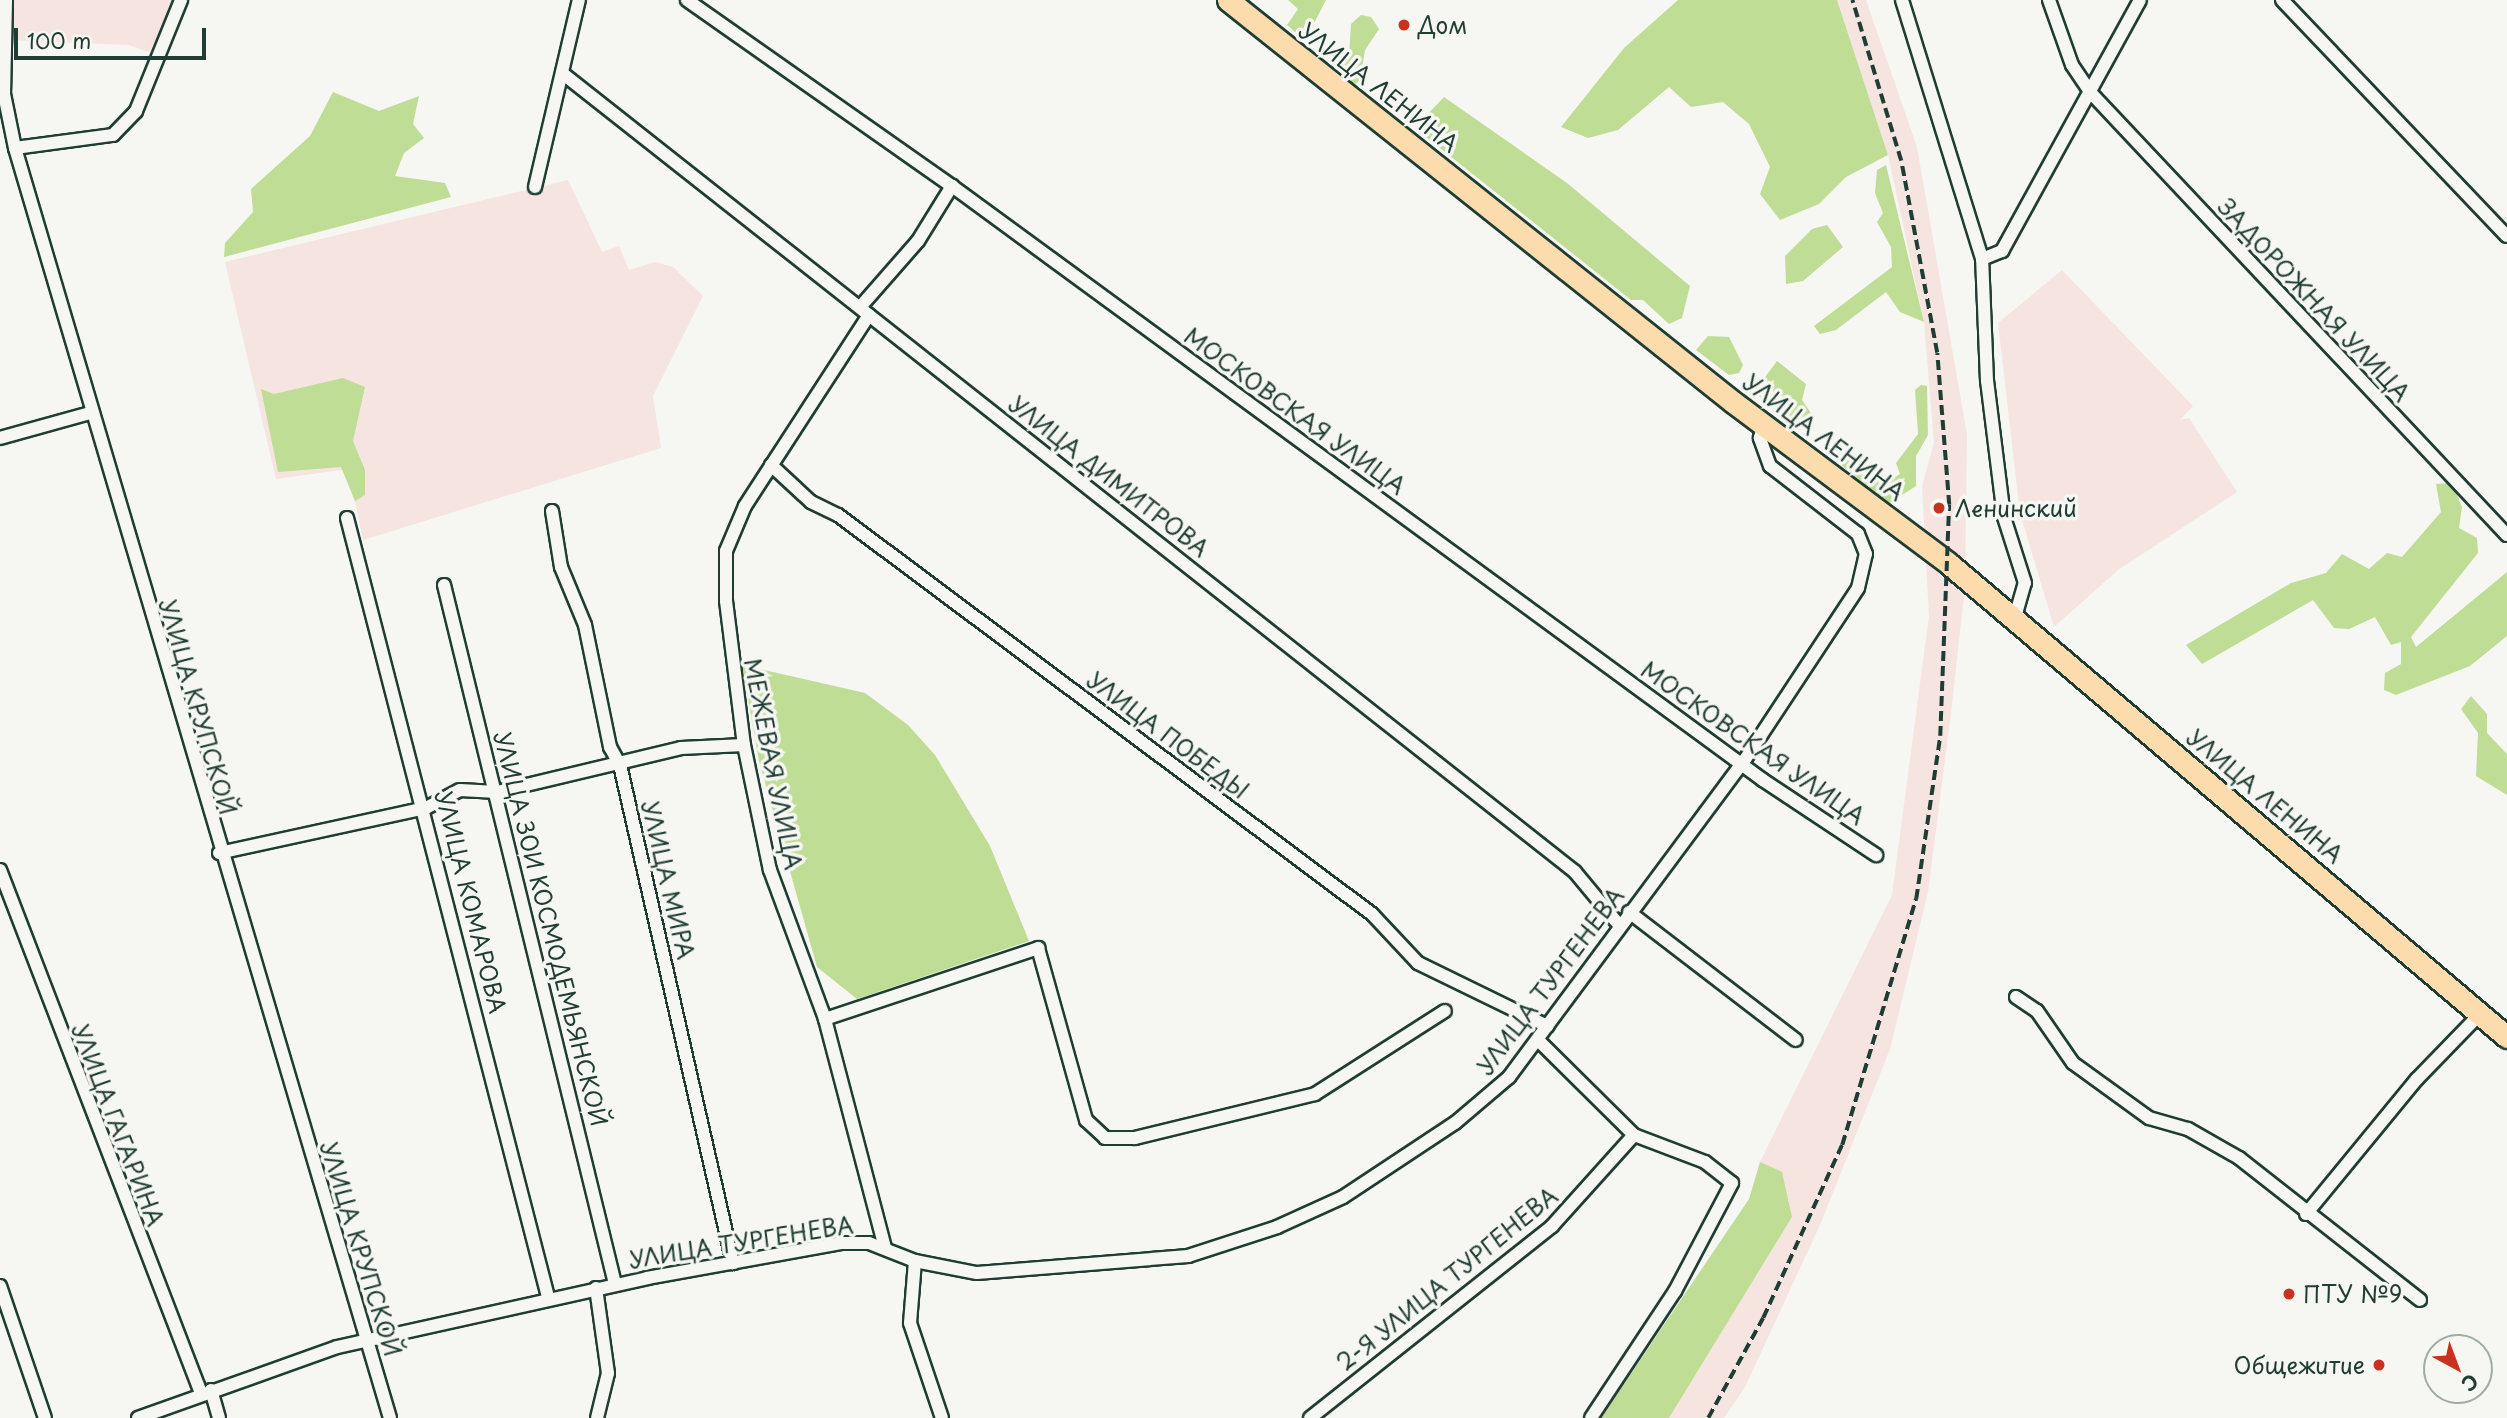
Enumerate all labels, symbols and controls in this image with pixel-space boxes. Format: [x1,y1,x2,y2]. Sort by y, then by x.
place label: Дом [1418,11,1467,39]
scale bar [18,14,210,58]
street label: УЛИЦА ЛЕНИНА [1293,16,1465,158]
marker: Дом [1396,17,1412,33]
text: 100 m [27,24,91,56]
street label: ЗАДОРОЖНАЯ УЛИЦА [2213,193,2415,407]
street label: МОСКОВСКАЯ УЛИЦА [1179,322,1411,500]
street label: УЛИЦА ЛЕНИНА [1737,367,1911,507]
street label: УЛИЦА ДИМИТРОВА [1003,389,1215,563]
place label: Ленинский [1955,494,2077,522]
marker: Ленинский [1929,498,1949,518]
street label: УЛИЦА КРУПСКОЙ [154,595,242,819]
street label: МОСКОВСКАЯ УЛИЦА [1636,655,1870,831]
street label: МЕЖЕВАЯ УЛИЦА [739,657,807,871]
street label: УЛИЦА ПОБЕДЫ [1082,665,1254,805]
street label: УЛИЦА ЛЕНИНА [2181,722,2349,870]
street label: УЛИЦА ЗОИ КОСМОДЕМЬЯНСКОЙ [488,727,614,1131]
street label: УЛИЦА КОМАРОВА [430,787,512,1017]
street label: УЛИЦА МИРА [636,798,700,962]
street label: УЛИЦА ТУРГЕНЕВА [1470,881,1630,1081]
street label: УЛИЦА ГАГАРИНА [66,1019,170,1231]
street label: УЛИЦА КРУПСКОЙ [315,1138,407,1360]
street label: 2-Я УЛИЦА ТУРГЕНЕВА [1330,1180,1564,1378]
street label: УЛИЦА ТУРГЕНЕВА [626,1210,856,1274]
place label: ПТУ №9 [2303,1280,2402,1308]
marker: ПТУ №9 [2281,1286,2297,1302]
north arrow [2423,1334,2493,1404]
place label: Общежитие [2234,1351,2365,1379]
marker: Общежитие [2371,1357,2387,1373]
text: С [2456,1368,2485,1399]

